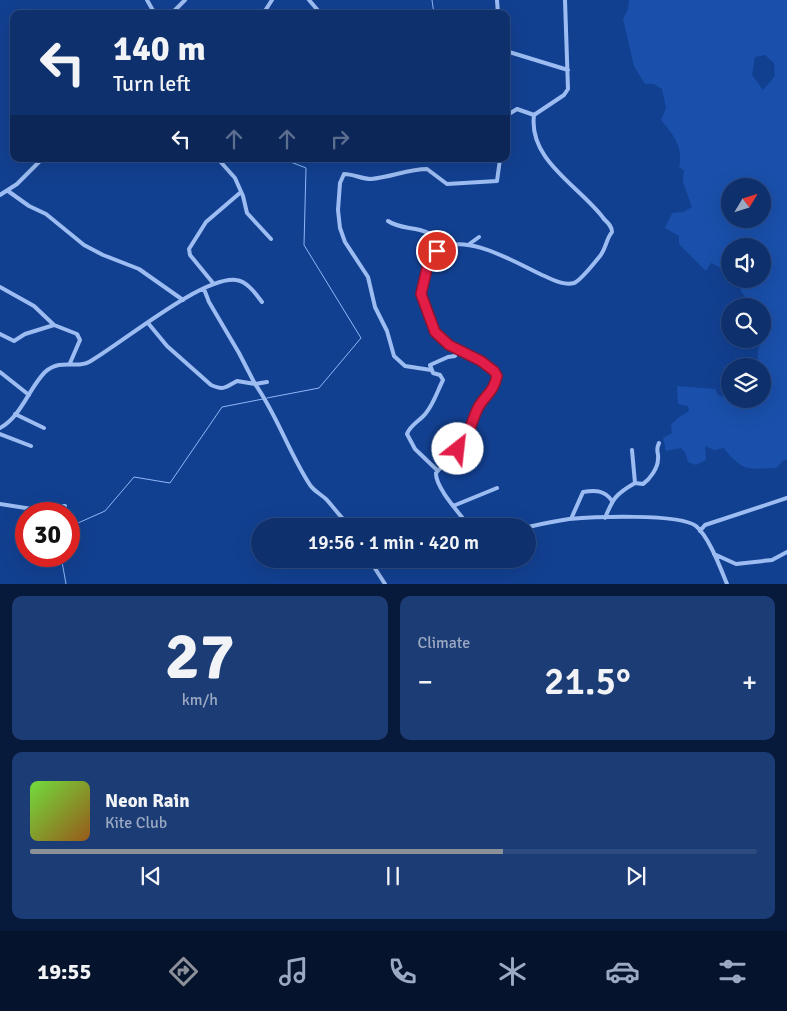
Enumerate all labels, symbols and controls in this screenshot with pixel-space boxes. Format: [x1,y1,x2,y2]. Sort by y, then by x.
text: 140 m [113,27,206,70]
icon: left [30,30,95,95]
text: Turn left [113,70,191,97]
icon: left [167,125,195,153]
icon: ahead [220,125,248,153]
icon: ahead [273,125,301,153]
icon: right [326,125,354,153]
north arrow [721,178,771,228]
map controls [721,178,771,408]
pin [416,230,458,272]
icon: arrive [423,237,451,265]
button: sound [721,238,771,288]
button: search [721,298,771,348]
button: layers [721,358,771,408]
position arrow [431,422,483,474]
speed limit sign: 30 [15,502,80,567]
text: 19:56 · 1 min · 420 m [308,531,479,555]
text: 27 [165,617,235,697]
text: Climate [418,633,470,653]
text: 21.5° [544,658,631,705]
text: − [418,665,433,699]
text: + [742,665,757,699]
text: km/h [182,690,218,710]
text: Neon Rain [105,789,190,813]
text: Kite Club [105,813,167,833]
icon: previous [137,862,165,890]
icon: pause [379,862,407,890]
icon: next [622,862,650,890]
icon: directions [166,954,201,989]
icon: music [276,954,311,989]
icon: phone [385,954,420,989]
icon: climate [495,954,530,989]
icon: car [605,954,640,989]
icon: filters [715,954,750,989]
text: 19:55 [37,958,91,985]

